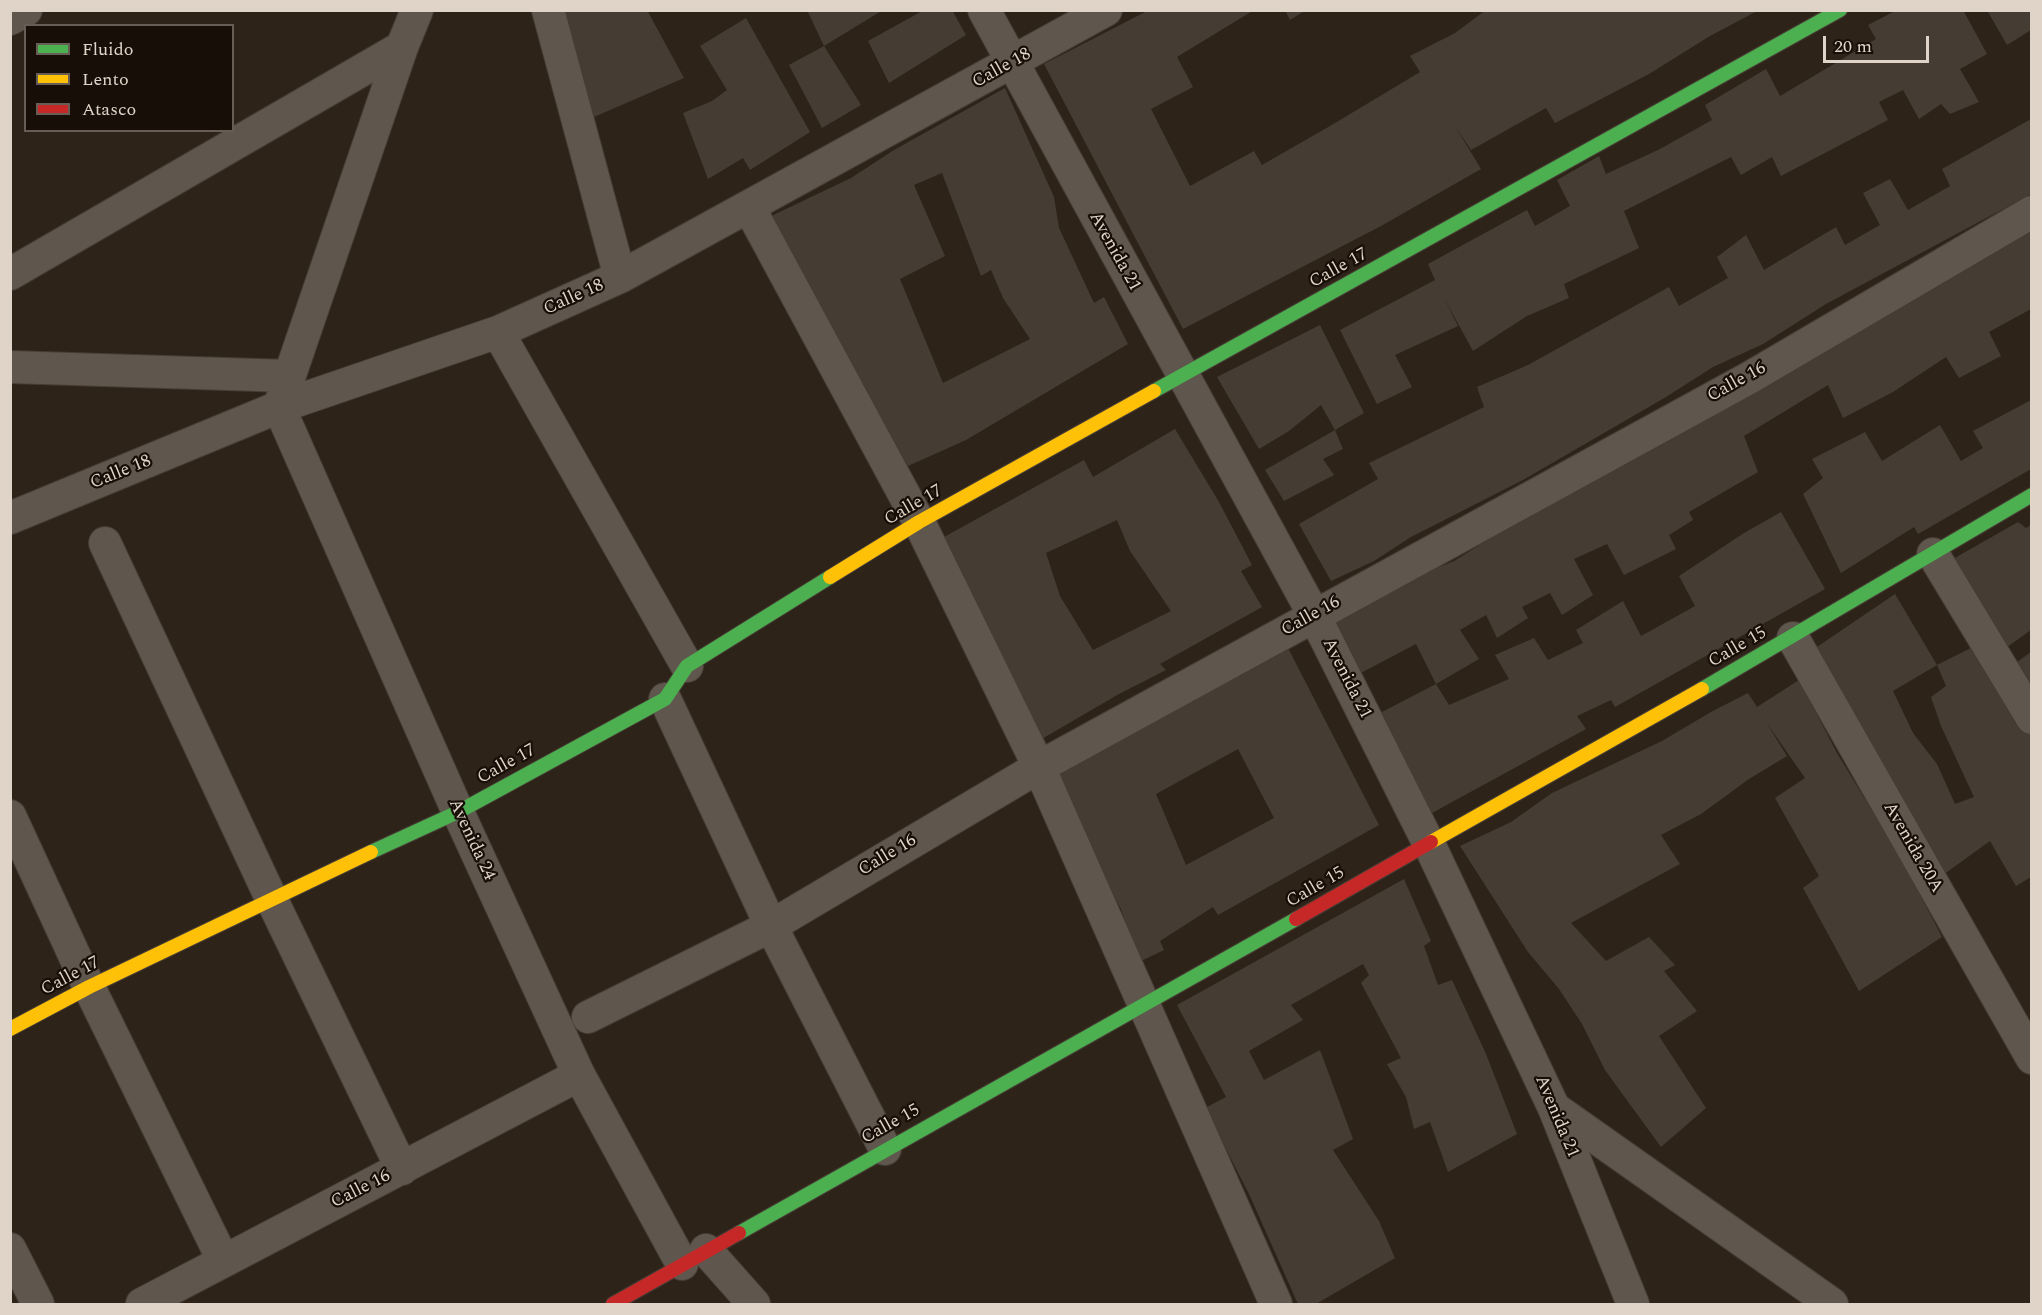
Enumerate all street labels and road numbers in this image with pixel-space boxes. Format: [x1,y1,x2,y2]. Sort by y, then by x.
street label: Calle 18 [969,44,1035,94]
street label: Avenida 21 [1083,208,1145,296]
street label: Calle 17 [1306,244,1372,294]
street label: Calle 18 [541,275,607,321]
street label: Calle 16 [1704,358,1770,408]
street label: Calle 18 [87,451,155,495]
street label: Calle 17 [881,481,947,531]
street label: Calle 16 [1278,592,1344,642]
street label: Calle 15 [1705,623,1771,673]
street label: Avenida 21 [1317,635,1375,723]
street label: Calle 17 [474,740,540,790]
street label: Avenida 24 [443,796,499,884]
street label: Avenida 20A [1877,799,1947,897]
street label: Calle 16 [855,830,921,882]
street label: Calle 15 [1283,863,1349,913]
street label: Calle 17 [38,953,104,1001]
street label: Avenida 21 [1529,1073,1583,1161]
street label: Calle 15 [858,1100,924,1150]
street label: Calle 16 [328,1166,394,1214]

